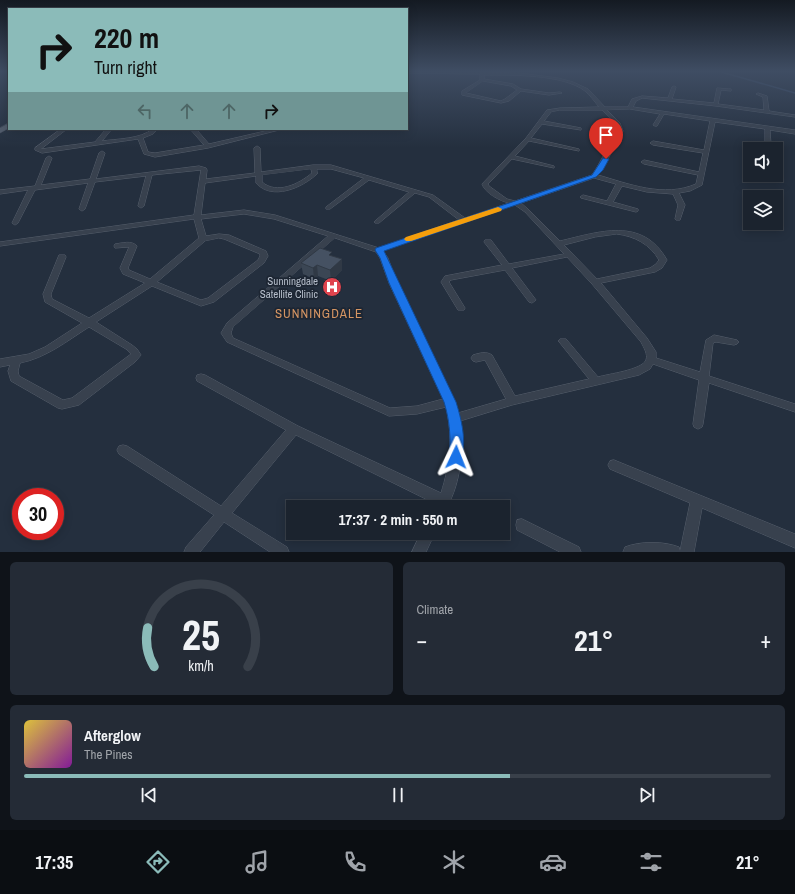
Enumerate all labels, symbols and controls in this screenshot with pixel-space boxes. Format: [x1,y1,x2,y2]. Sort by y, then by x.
text: 220 m [94,19,159,57]
icon: right [28,24,80,76]
text: Turn right [94,55,157,80]
icon: left [134,100,156,122]
icon: ahead [176,100,198,122]
icon: ahead [218,100,240,122]
icon: right [260,100,282,122]
pin [589,118,623,159]
icon: arrive [595,124,617,146]
map controls [743,142,783,230]
button: sound [743,142,783,182]
button: layers [743,190,783,230]
place label: Sunningdale Satellite Clinic [260,274,318,301]
hospital icon: Sunningdale Satellite Clinic [321,276,343,298]
district label: SUNNINGDALE [275,305,363,322]
position arrow [435,436,477,478]
speed limit sign: 30 [12,488,64,540]
text: 17:37 · 2 min · 550 m [339,509,457,530]
text: Climate [417,601,453,618]
text: 25 [182,606,220,662]
text: 21° [574,620,613,660]
text: − [417,625,427,655]
text: + [760,625,771,655]
text: km/h [189,655,214,674]
text: Afterglow [84,725,141,746]
text: The Pines [84,746,133,763]
icon: previous [138,784,160,806]
icon: pause [387,784,409,806]
icon: next [636,784,658,806]
icon: directions [144,848,172,876]
icon: music [243,848,271,876]
icon: phone [341,848,369,876]
icon: climate [440,848,468,876]
icon: car [539,848,567,876]
icon: filters [637,848,665,876]
text: 17:35 [35,850,73,875]
text: 21° [736,850,760,875]

